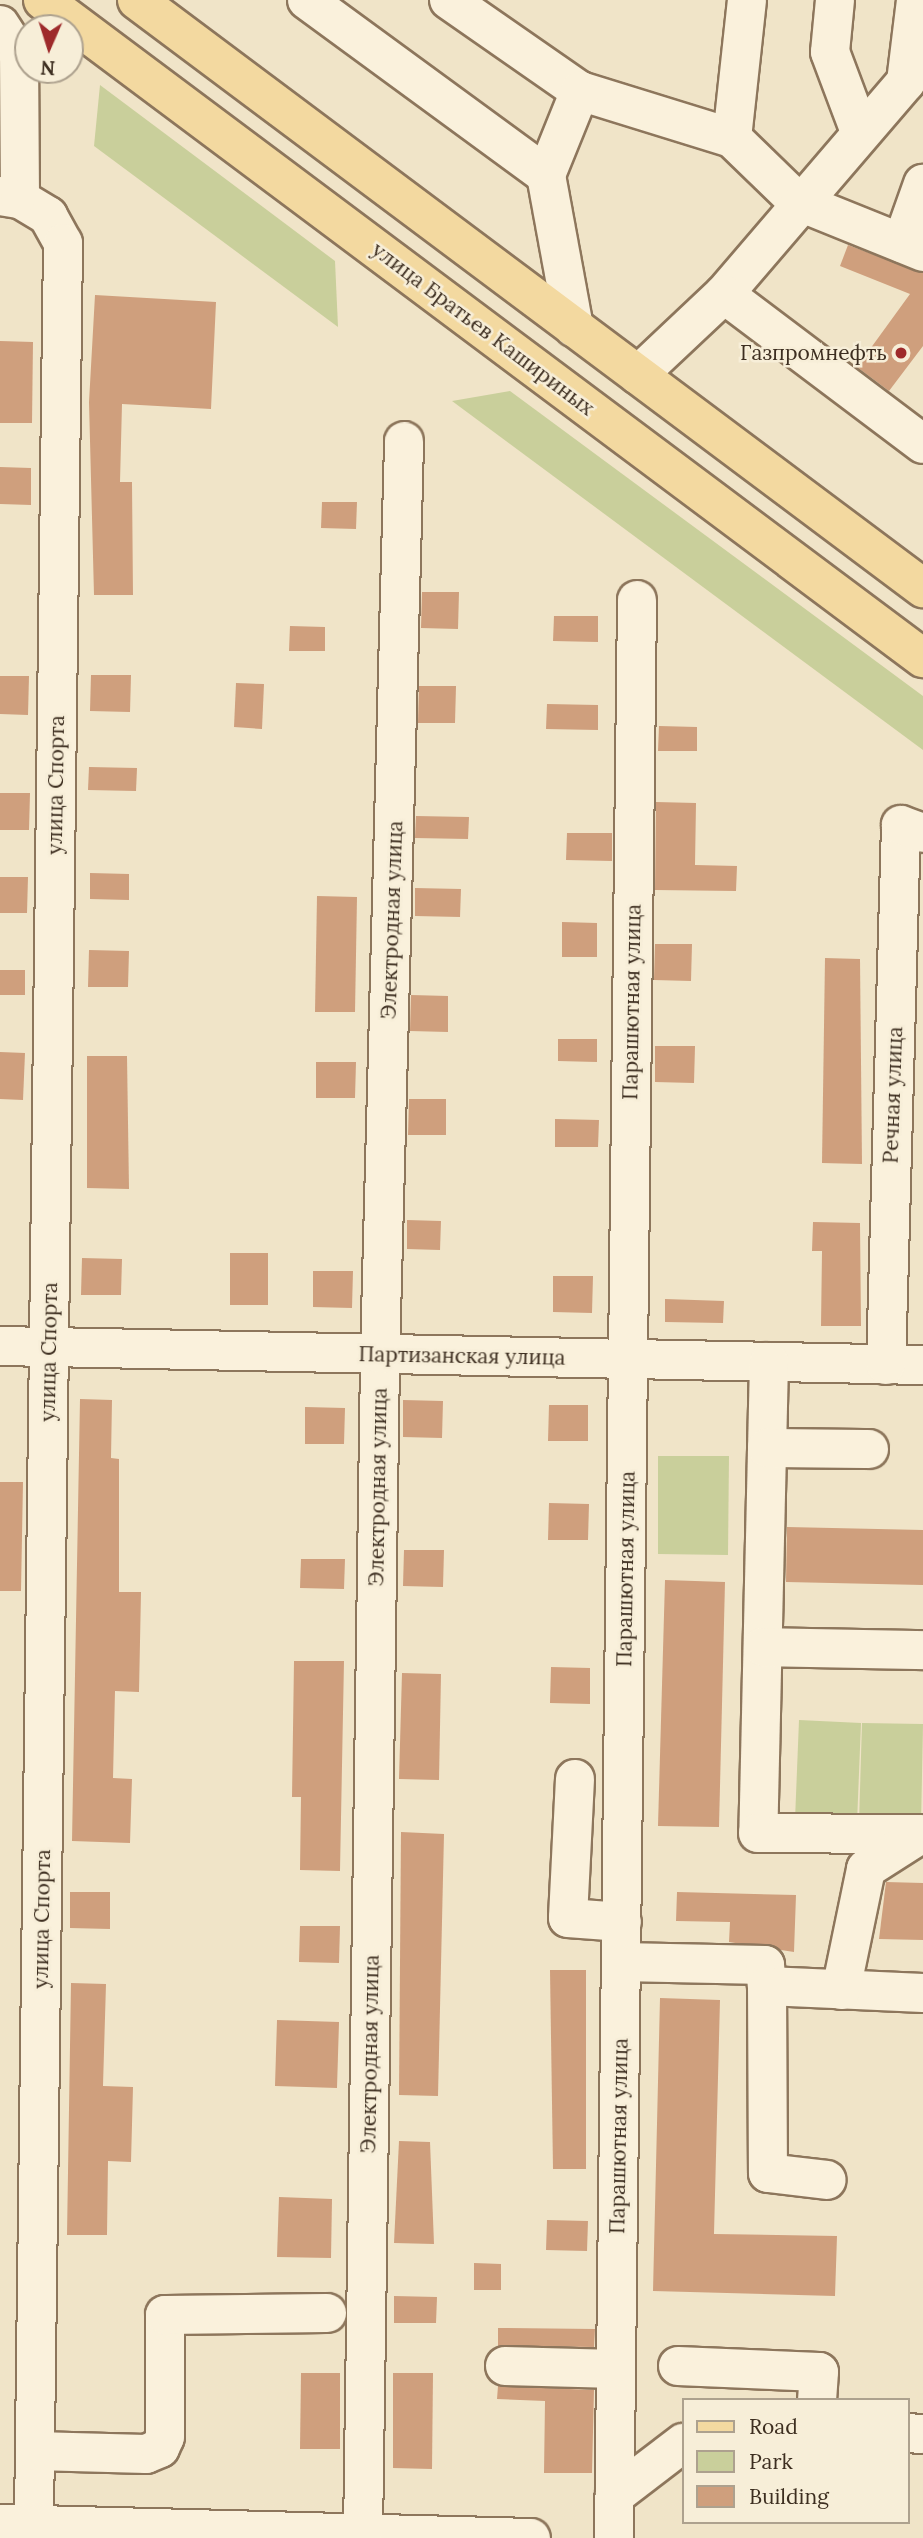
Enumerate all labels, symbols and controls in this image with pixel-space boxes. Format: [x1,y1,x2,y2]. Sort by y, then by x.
north arrow [14,14,84,84]
text: N [40,56,56,80]
street label: улица Братьев Кашириных [367,237,599,421]
place label: Газпромнефть [740,340,887,366]
marker: Газпромнефть [893,345,909,361]
street label: улица Спорта [42,715,70,855]
street label: Электродная улица [376,820,408,1020]
street label: Парашютная улица [618,904,646,1100]
street label: Речная улица [878,1026,908,1164]
street label: улица Спорта [35,1282,63,1422]
street label: Партизанская улица [358,1342,566,1370]
street label: Электродная улица [364,1387,392,1587]
street label: Парашютная улица [612,1471,640,1667]
street label: улица Спорта [28,1849,56,1989]
street label: Электродная улица [356,1954,384,2154]
street label: Парашютная улица [605,2038,633,2234]
legend [682,2398,909,2524]
text: Road [749,2413,798,2440]
text: Park [749,2448,793,2475]
text: Building [749,2483,829,2510]

